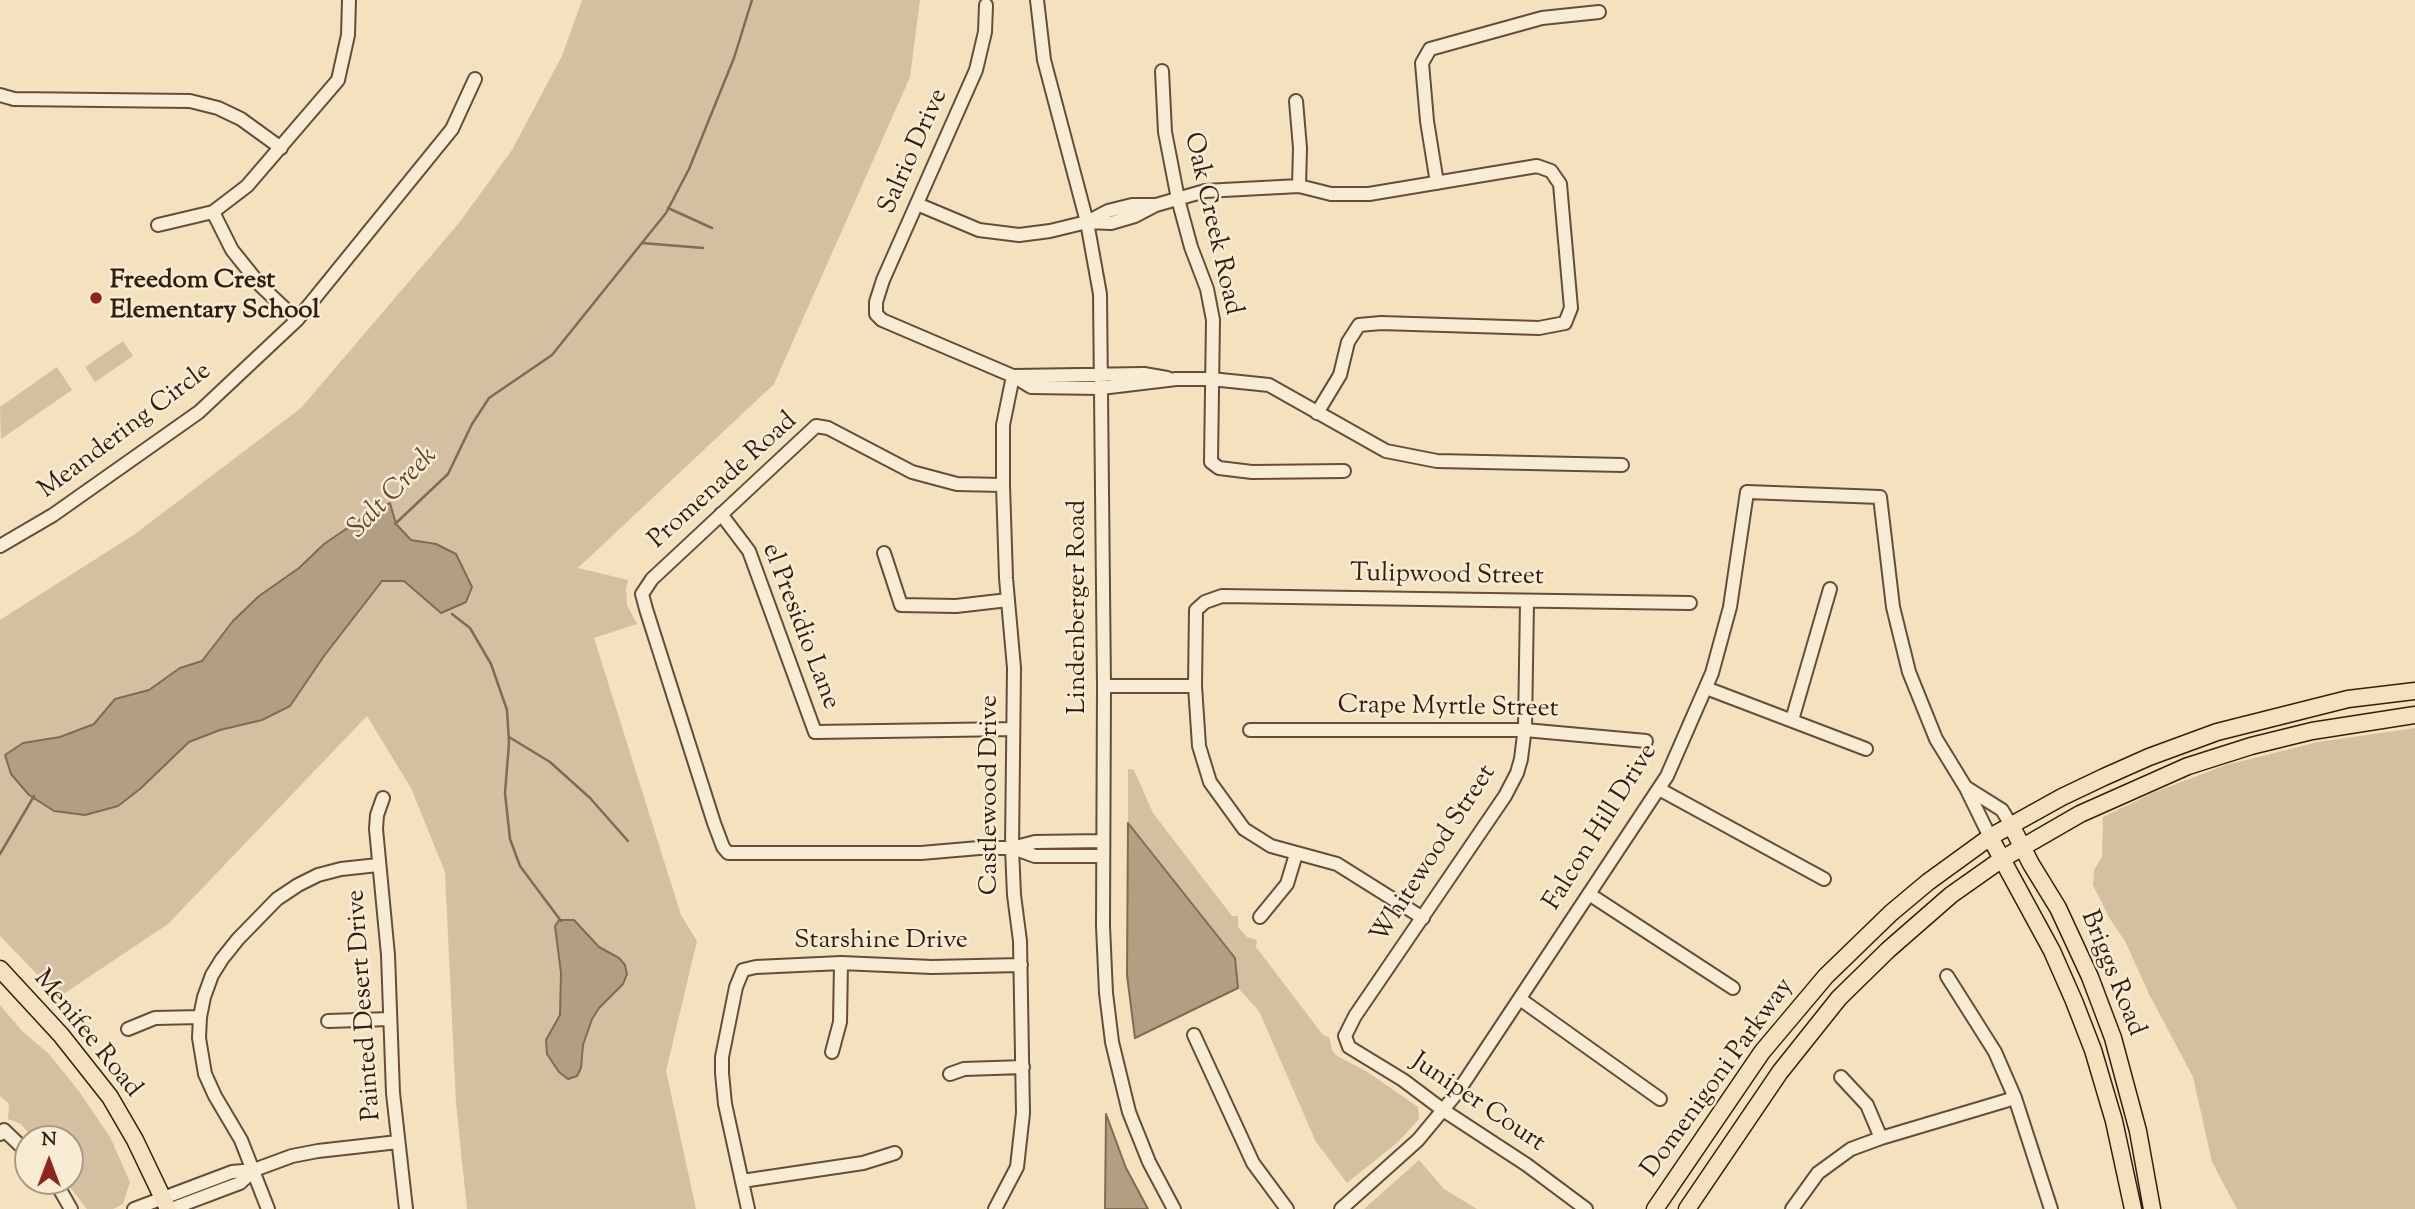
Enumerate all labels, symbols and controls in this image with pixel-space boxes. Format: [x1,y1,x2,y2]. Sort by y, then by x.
street label: Salrio Drive [874,85,956,219]
street label: Oak Creek Road [1175,130,1247,318]
place label: Freedom Crest Elementary School [110,267,320,328]
marker: Freedom Crest Elementary School [88,290,104,306]
street label: Meandering Circle [34,357,218,507]
street label: Promenade Road [643,407,805,557]
water label: Salt Creek [342,441,446,547]
street label: Lindenberger Road [1064,500,1096,714]
street label: el Presidio Lane [753,540,845,714]
street label: Tulipwood Street [1350,560,1544,594]
street label: Crape Myrtle Street [1337,691,1559,727]
street label: Castlewood Drive [976,695,1008,895]
street label: Falcon Hill Drive [1538,739,1666,917]
street label: Whitewood Street [1366,760,1504,950]
street label: Painted Desert Drive [342,888,390,1122]
street label: Briggs Road [2072,907,2150,1041]
street label: Starshine Drive [794,927,968,959]
street label: Menifee Road [25,965,147,1105]
street label: Domenigoni Parkway [1636,973,1802,1185]
street label: Juniper Court [1404,1048,1550,1160]
north arrow [14,1125,84,1195]
text: N [41,1127,57,1154]

